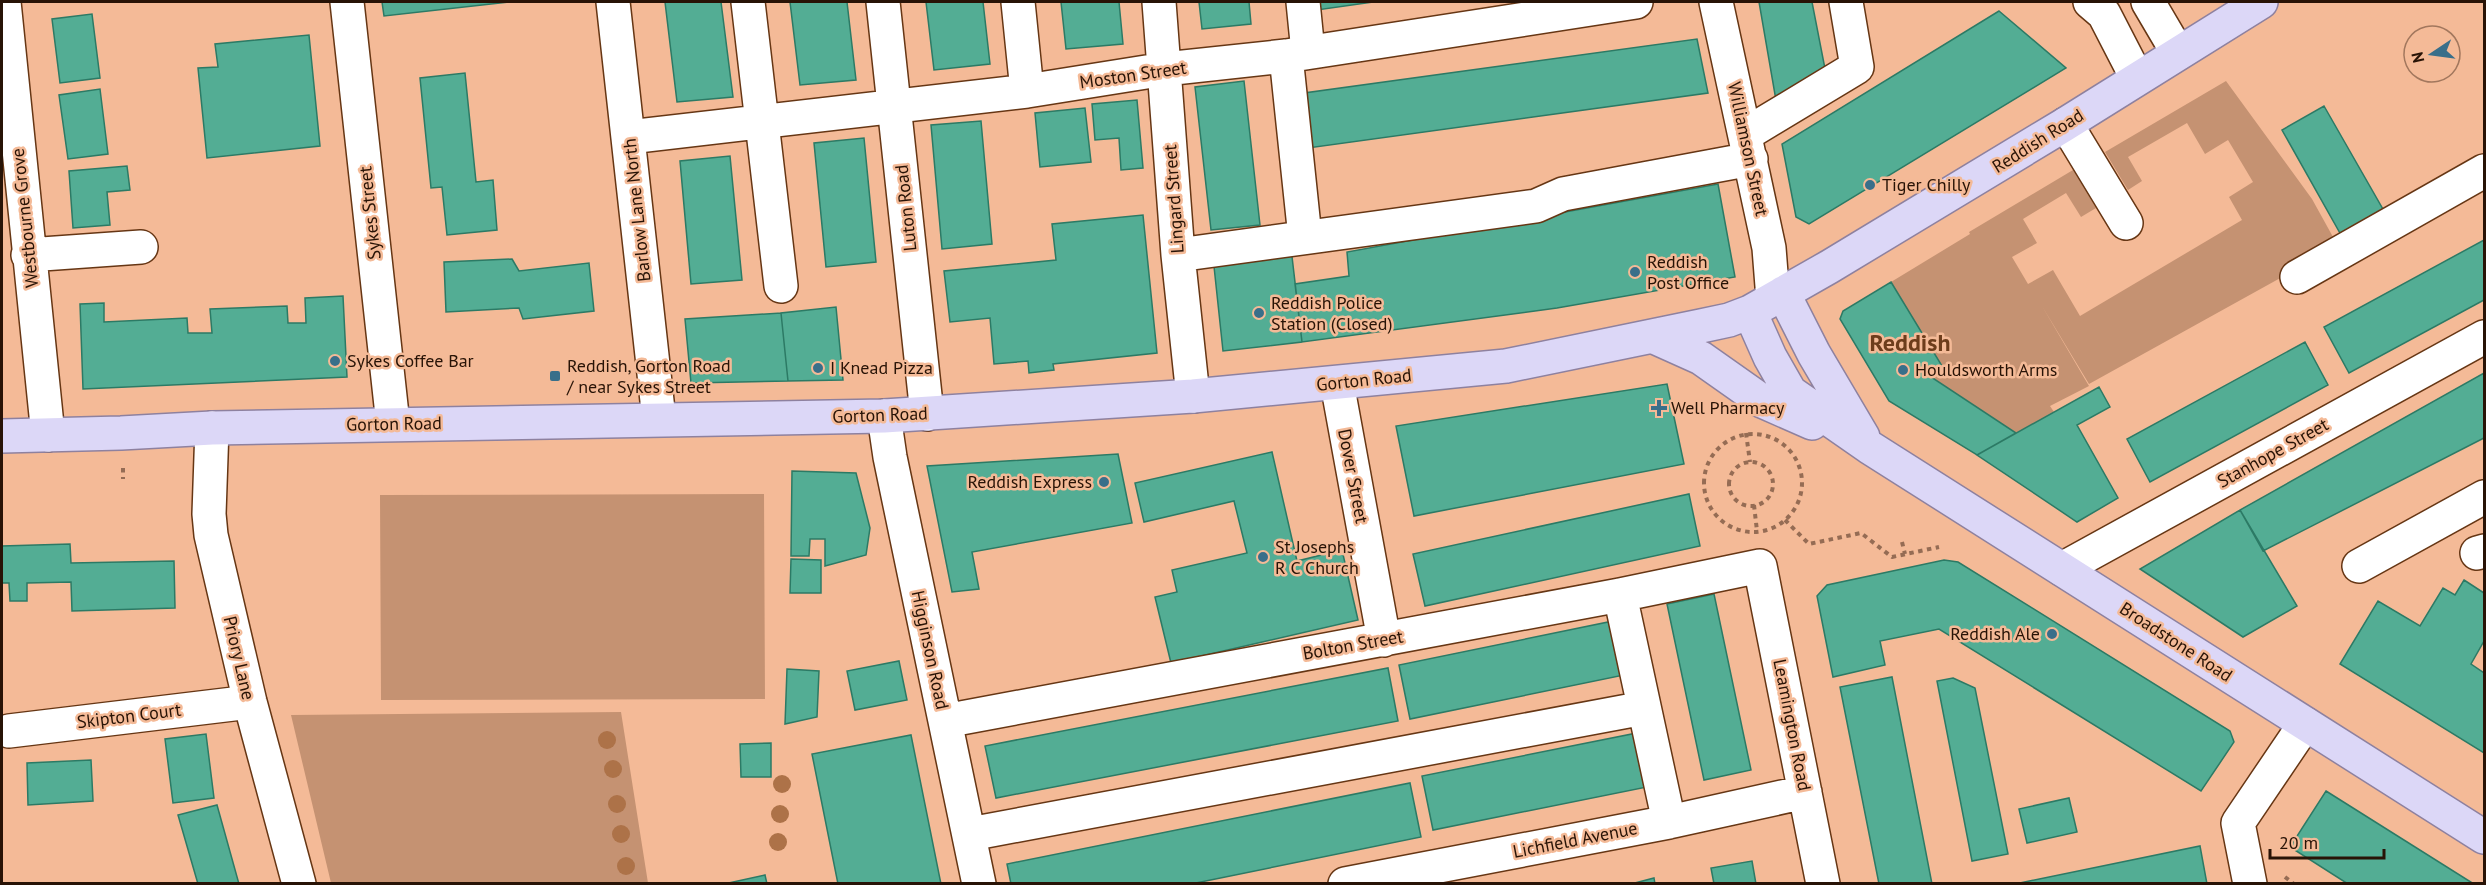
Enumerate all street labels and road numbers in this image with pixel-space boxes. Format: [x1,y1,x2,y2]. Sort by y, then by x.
street label: Moston Street [1078,56,1188,93]
street label: Williamson Street [1723,80,1774,218]
street label: Reddish Road [1988,103,2088,178]
street label: Barlow Lane North [618,137,655,283]
street label: Lingard Street [1158,144,1189,254]
street label: Westbourne Grove [6,147,43,289]
street label: Luton Road [890,164,921,253]
street label: Sykes Street [353,165,386,261]
street label: Gorton Road [1315,363,1413,396]
street label: Gorton Road [832,401,928,428]
street label: Gorton Road [346,411,442,436]
street label: Stanhope Street [2213,413,2332,493]
street label: Dover Street [1333,427,1374,525]
street label: Higginson Road [907,588,954,711]
street label: Broadstone Road [2116,597,2237,687]
street label: Priory Lane [219,614,260,702]
street label: Bolton Street [1301,624,1405,665]
street label: Leamington Road [1768,657,1817,793]
street label: Skipton Court [76,698,182,733]
street label: Lichfield Avenue [1511,816,1639,863]

